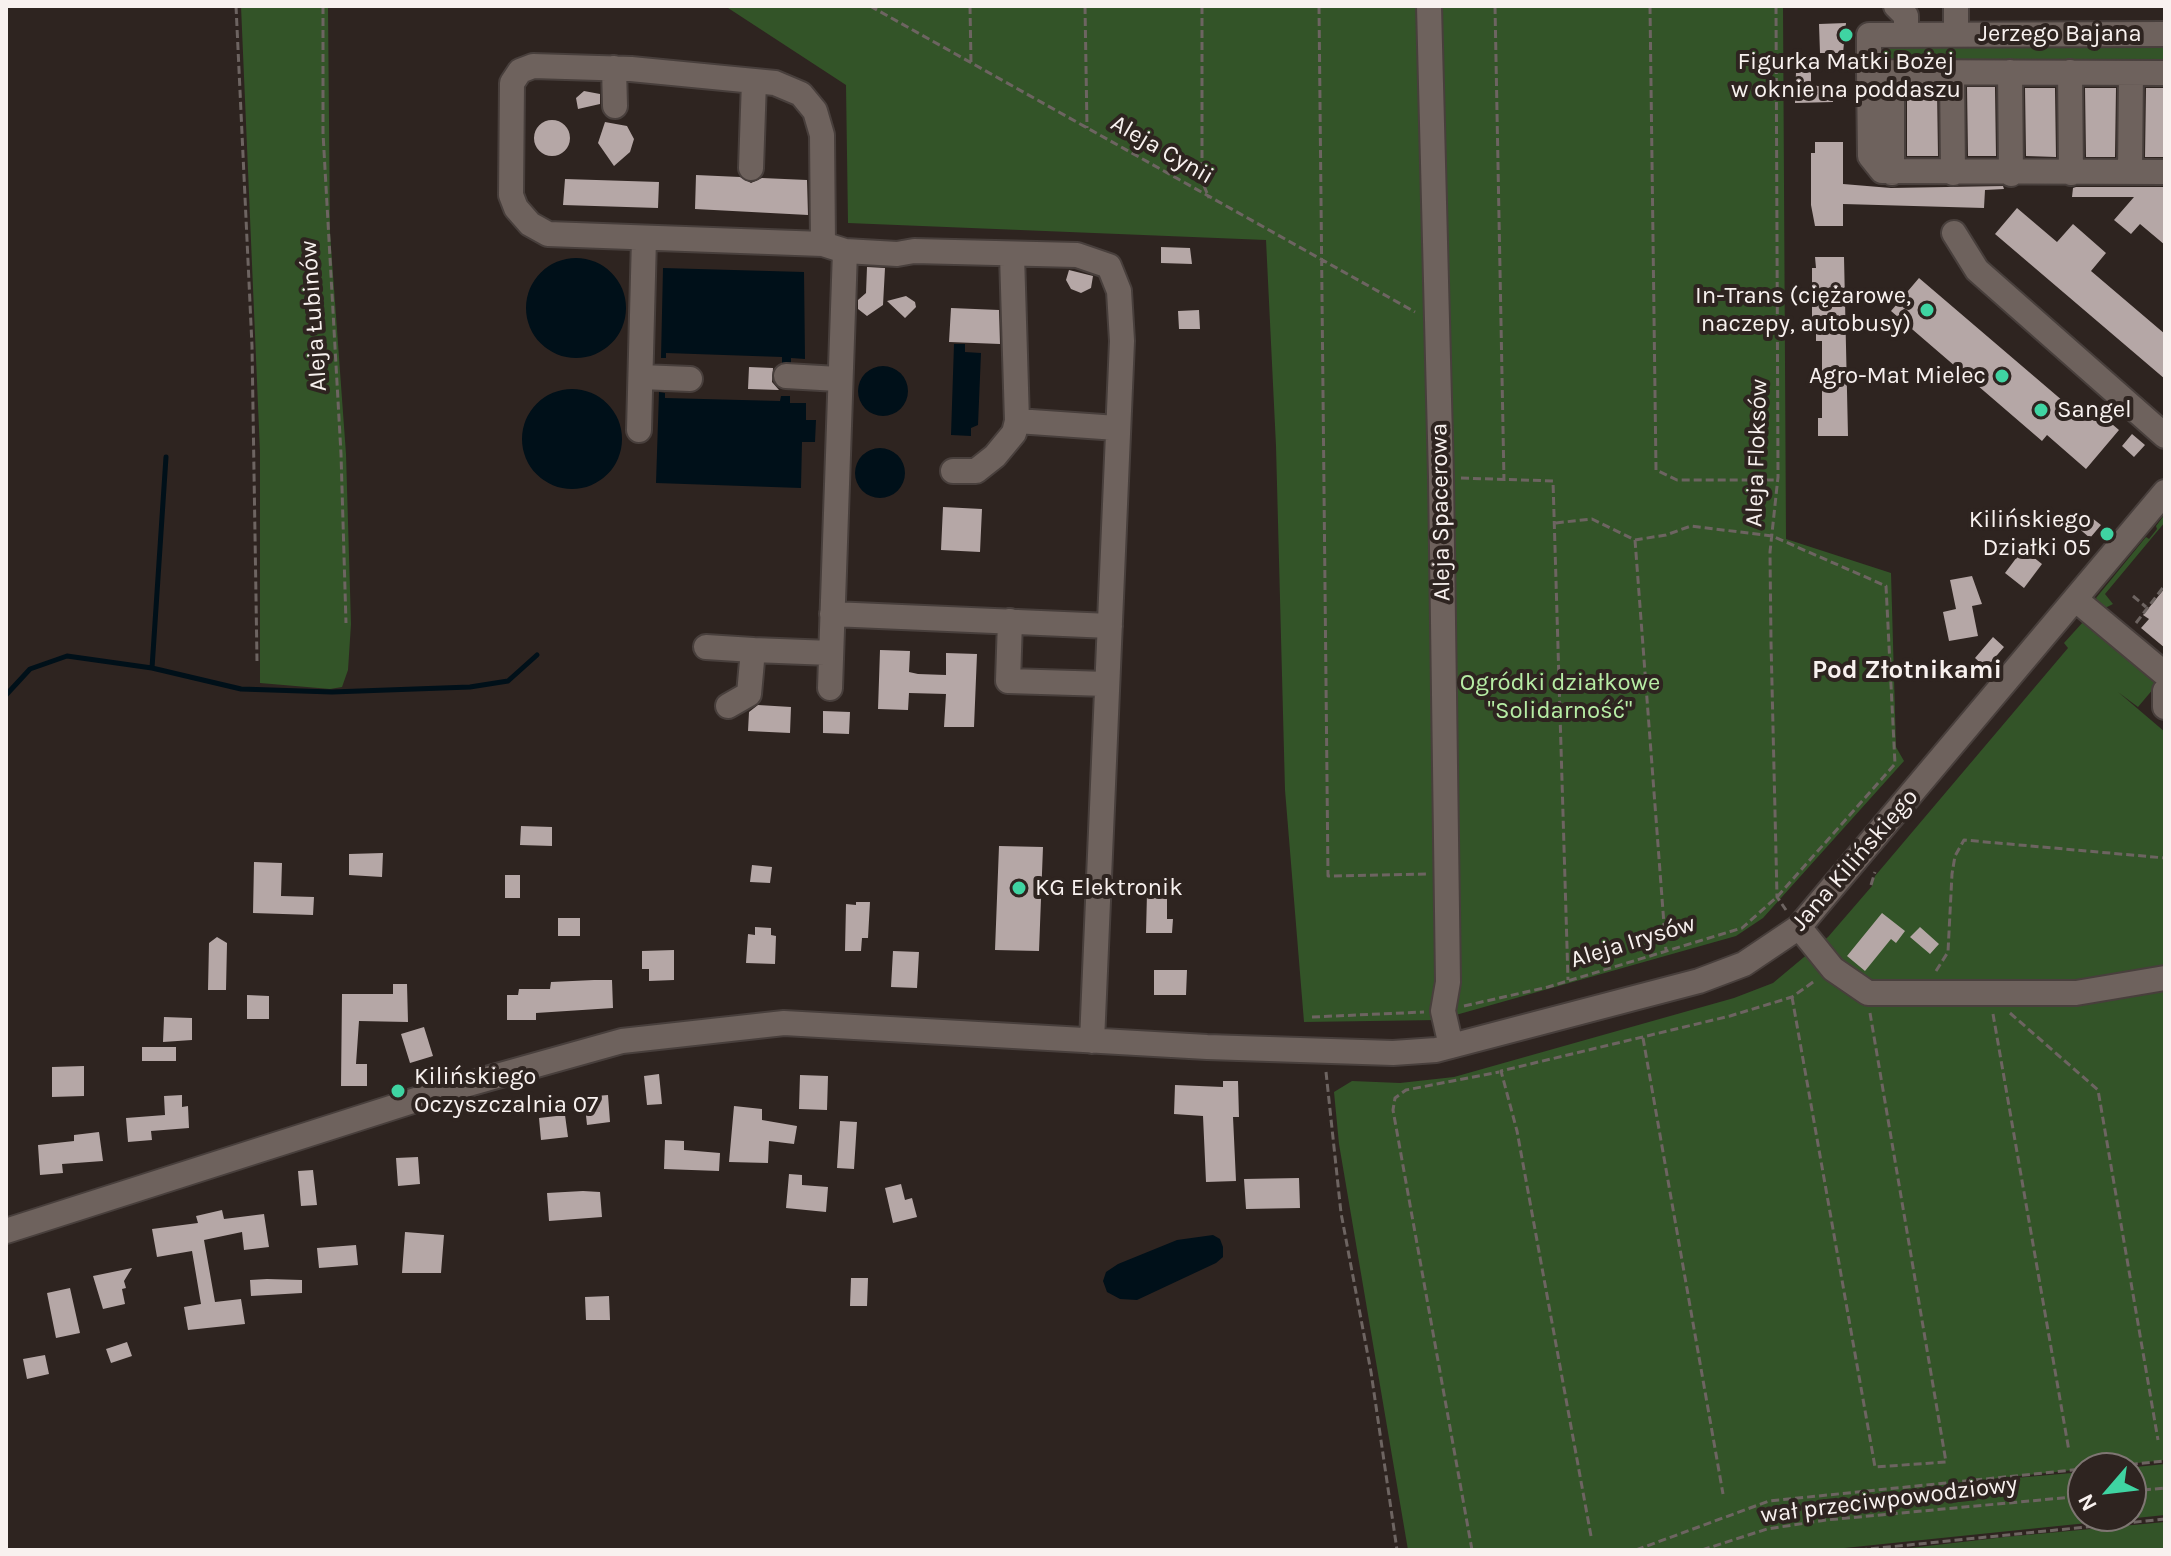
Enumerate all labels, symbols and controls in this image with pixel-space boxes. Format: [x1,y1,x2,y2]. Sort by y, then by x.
street label: Jerzego Bajana [1978,20,2142,48]
marker: Figurka Matki Bożej w oknie na poddaszu [1837,26,1855,44]
place label: Figurka Matki Bożej w oknie na poddaszu [1731,48,1961,104]
street label: Aleja Cynii [1105,109,1219,191]
street label: Aleja Łubinów [294,239,334,393]
place label: In-Trans (ciężarowe, naczepy, autobusy) [1695,282,1911,338]
marker: In-Trans (ciężarowe, naczepy, autobusy) [1918,301,1936,319]
place label: Agro-Mat Mielec [1809,362,1986,390]
marker: Agro-Mat Mielec [1993,367,2011,385]
street label: Aleja Floksów [1740,378,1774,528]
place label: Sangel [2057,396,2132,424]
marker: Sangel [2032,401,2050,419]
street label: Aleja Spacerowa [1425,423,1457,601]
place label: Kilińskiego Działki 05 [1969,506,2091,562]
marker: Kilińskiego Działki 05 [2098,525,2116,543]
district label: Pod Złotnikami [1812,655,2002,687]
park label: Ogródki działkowe "Solidarność" [1460,669,1660,725]
street label: Jana Kilińskiego [1786,783,1924,937]
place label: KG Elektronik [1035,874,1183,902]
marker: KG Elektronik [1010,879,1028,897]
street label: Aleja Irysów [1567,909,1699,975]
place label: Kilińskiego Oczyszczalnia 07 [414,1063,598,1119]
marker: Kilińskiego Oczyszczalnia 07 [389,1082,407,1100]
north arrow [2067,1452,2147,1532]
street label: wał przeciwpowodziowy [1759,1470,2019,1530]
text: N [2072,1489,2103,1515]

